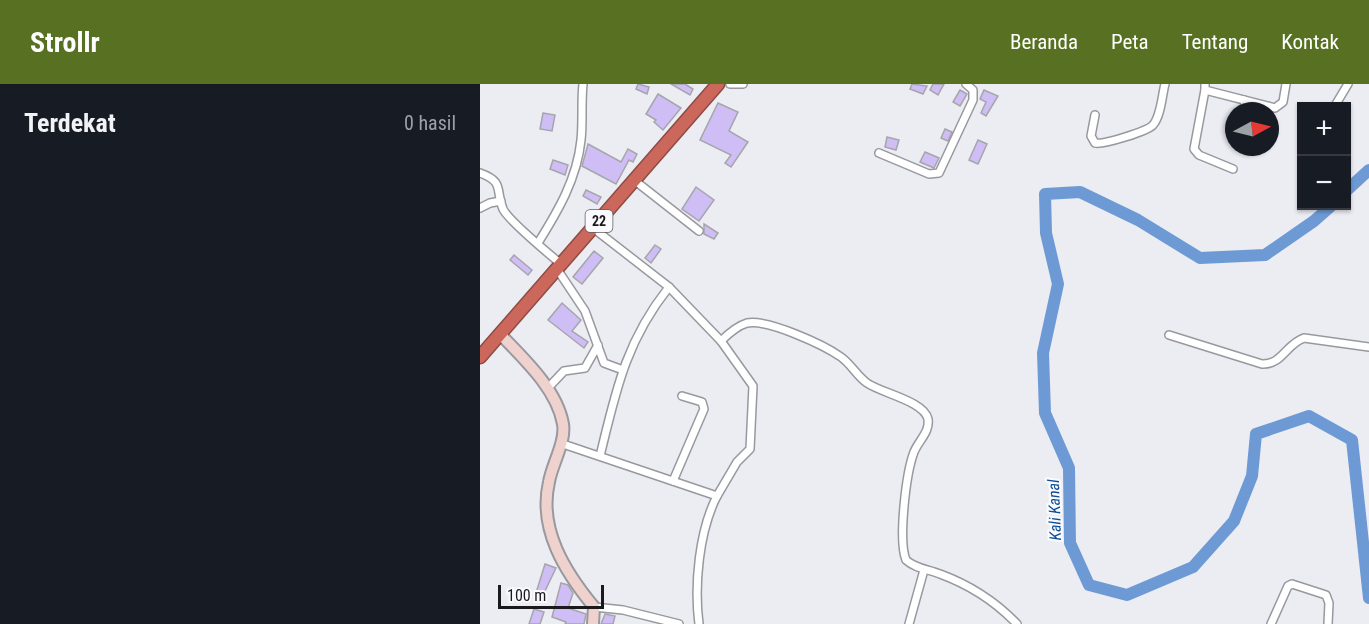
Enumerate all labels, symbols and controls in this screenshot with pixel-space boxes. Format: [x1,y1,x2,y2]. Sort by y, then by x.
text: Strollr [30,26,100,59]
text: Beranda [1010,30,1078,54]
text: Peta [1111,30,1149,54]
text: Tentang [1182,30,1248,54]
text: Kontak [1281,30,1339,54]
north arrow [1225,102,1279,156]
map controls [1297,102,1351,210]
button: + [1297,102,1351,156]
text: Terdekat [24,108,116,138]
text: 0 hasil [404,111,456,135]
button: − [1297,156,1351,210]
road number: 22 [586,210,612,232]
water label: Kali Kanal [1044,479,1065,541]
scale bar [498,582,604,610]
text: 100 m [507,586,546,605]

